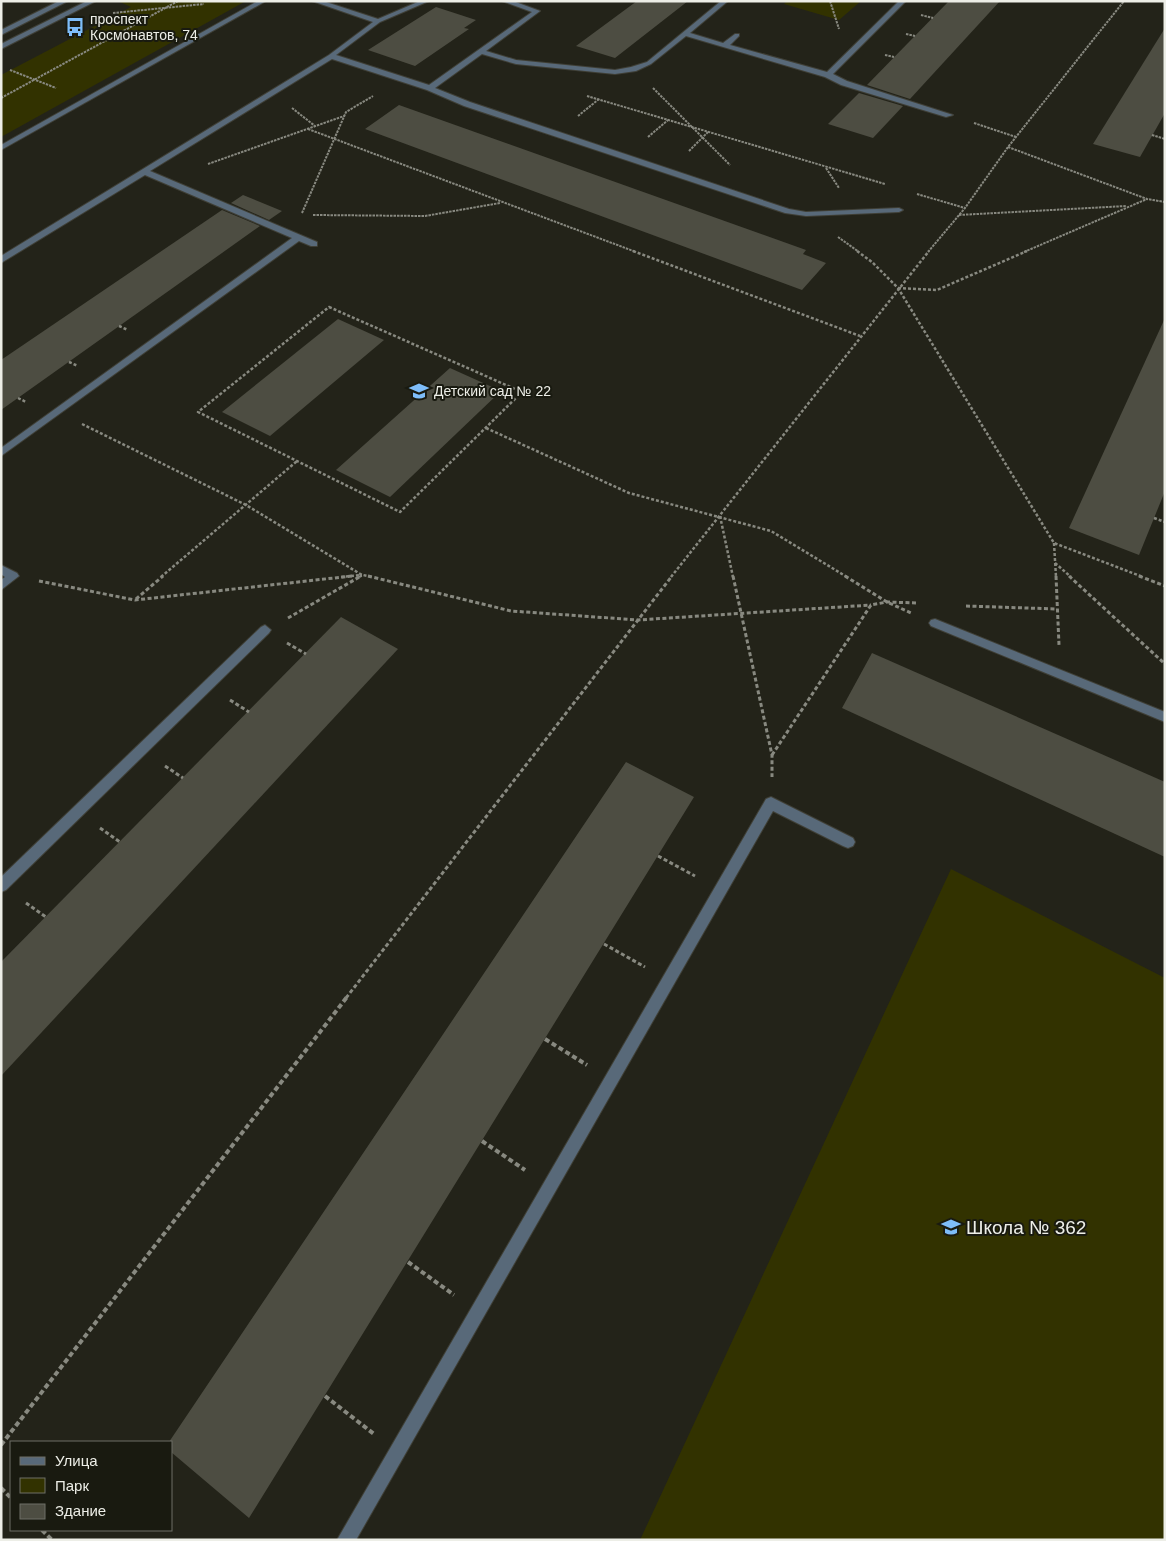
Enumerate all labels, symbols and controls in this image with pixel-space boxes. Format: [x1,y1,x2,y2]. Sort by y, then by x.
place label: проспект Космонавтов, 74 [90,11,198,43]
bus stop icon: проспект Космонавтов, 74 [64,16,86,38]
school or university icon: Детский сад № 22 [408,380,430,402]
place label: Детский сад № 22 [434,383,551,399]
school or university icon: Школа № 362 [940,1216,962,1238]
place label: Школа № 362 [966,1217,1086,1238]
legend [10,1441,172,1531]
text: Улица [55,1452,98,1469]
text: Парк [55,1477,89,1494]
text: Здание [55,1502,106,1519]

